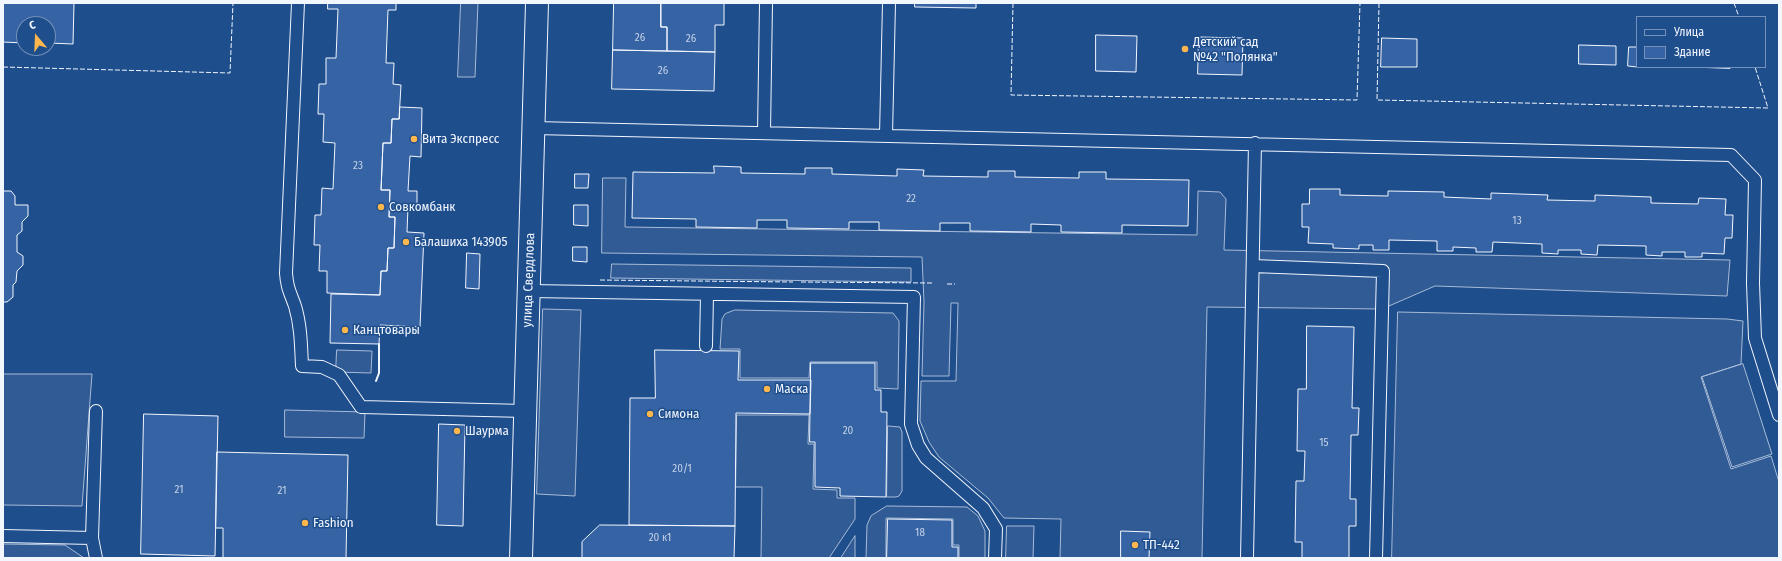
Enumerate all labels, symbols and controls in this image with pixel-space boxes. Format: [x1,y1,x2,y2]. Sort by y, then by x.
north arrow [16,16,56,56]
legend [1636,16,1766,68]
text: С [27,18,37,32]
text: Улица [1674,25,1704,39]
house number: 26 [635,31,645,45]
house number: 26 [686,32,696,46]
place label: Детский сад №42 "Полянка" [1193,34,1278,65]
marker: Детский сад №42 "Полянка" [1180,44,1190,54]
text: Здание [1674,45,1710,59]
house number: 26 [658,64,668,78]
place label: Вита Экспресс [422,131,499,147]
marker: Вита Экспресс [409,134,419,144]
house number: 23 [353,159,363,173]
house number: 22 [906,192,916,206]
place label: Совкомбанк [389,199,455,215]
marker: Совкомбанк [376,202,386,212]
house number: 13 [1512,214,1522,228]
street label: улица Свердлова [520,232,538,328]
place label: Балашиха 143905 [414,234,507,250]
marker: Балашиха 143905 [401,237,411,247]
place label: Канцтовары [353,322,420,338]
marker: Канцтовары [340,325,350,335]
place label: Маска [775,381,808,397]
marker: Маска [762,384,772,394]
place label: Симона [658,406,699,422]
marker: Симона [645,409,655,419]
place label: Шаурма [465,423,509,439]
house number: 20 [843,424,853,438]
marker: Шаурма [452,426,462,436]
house number: 15 [1319,436,1329,450]
house number: 20/1 [672,462,692,476]
house number: 21 [175,483,183,497]
house number: 21 [278,484,286,498]
place label: Fashion [313,515,354,531]
marker: Fashion [300,518,310,528]
house number: 18 [915,526,925,540]
house number: 20 к1 [649,531,671,545]
place label: ТП-442 [1143,537,1180,553]
marker: ТП-442 [1130,540,1140,550]

